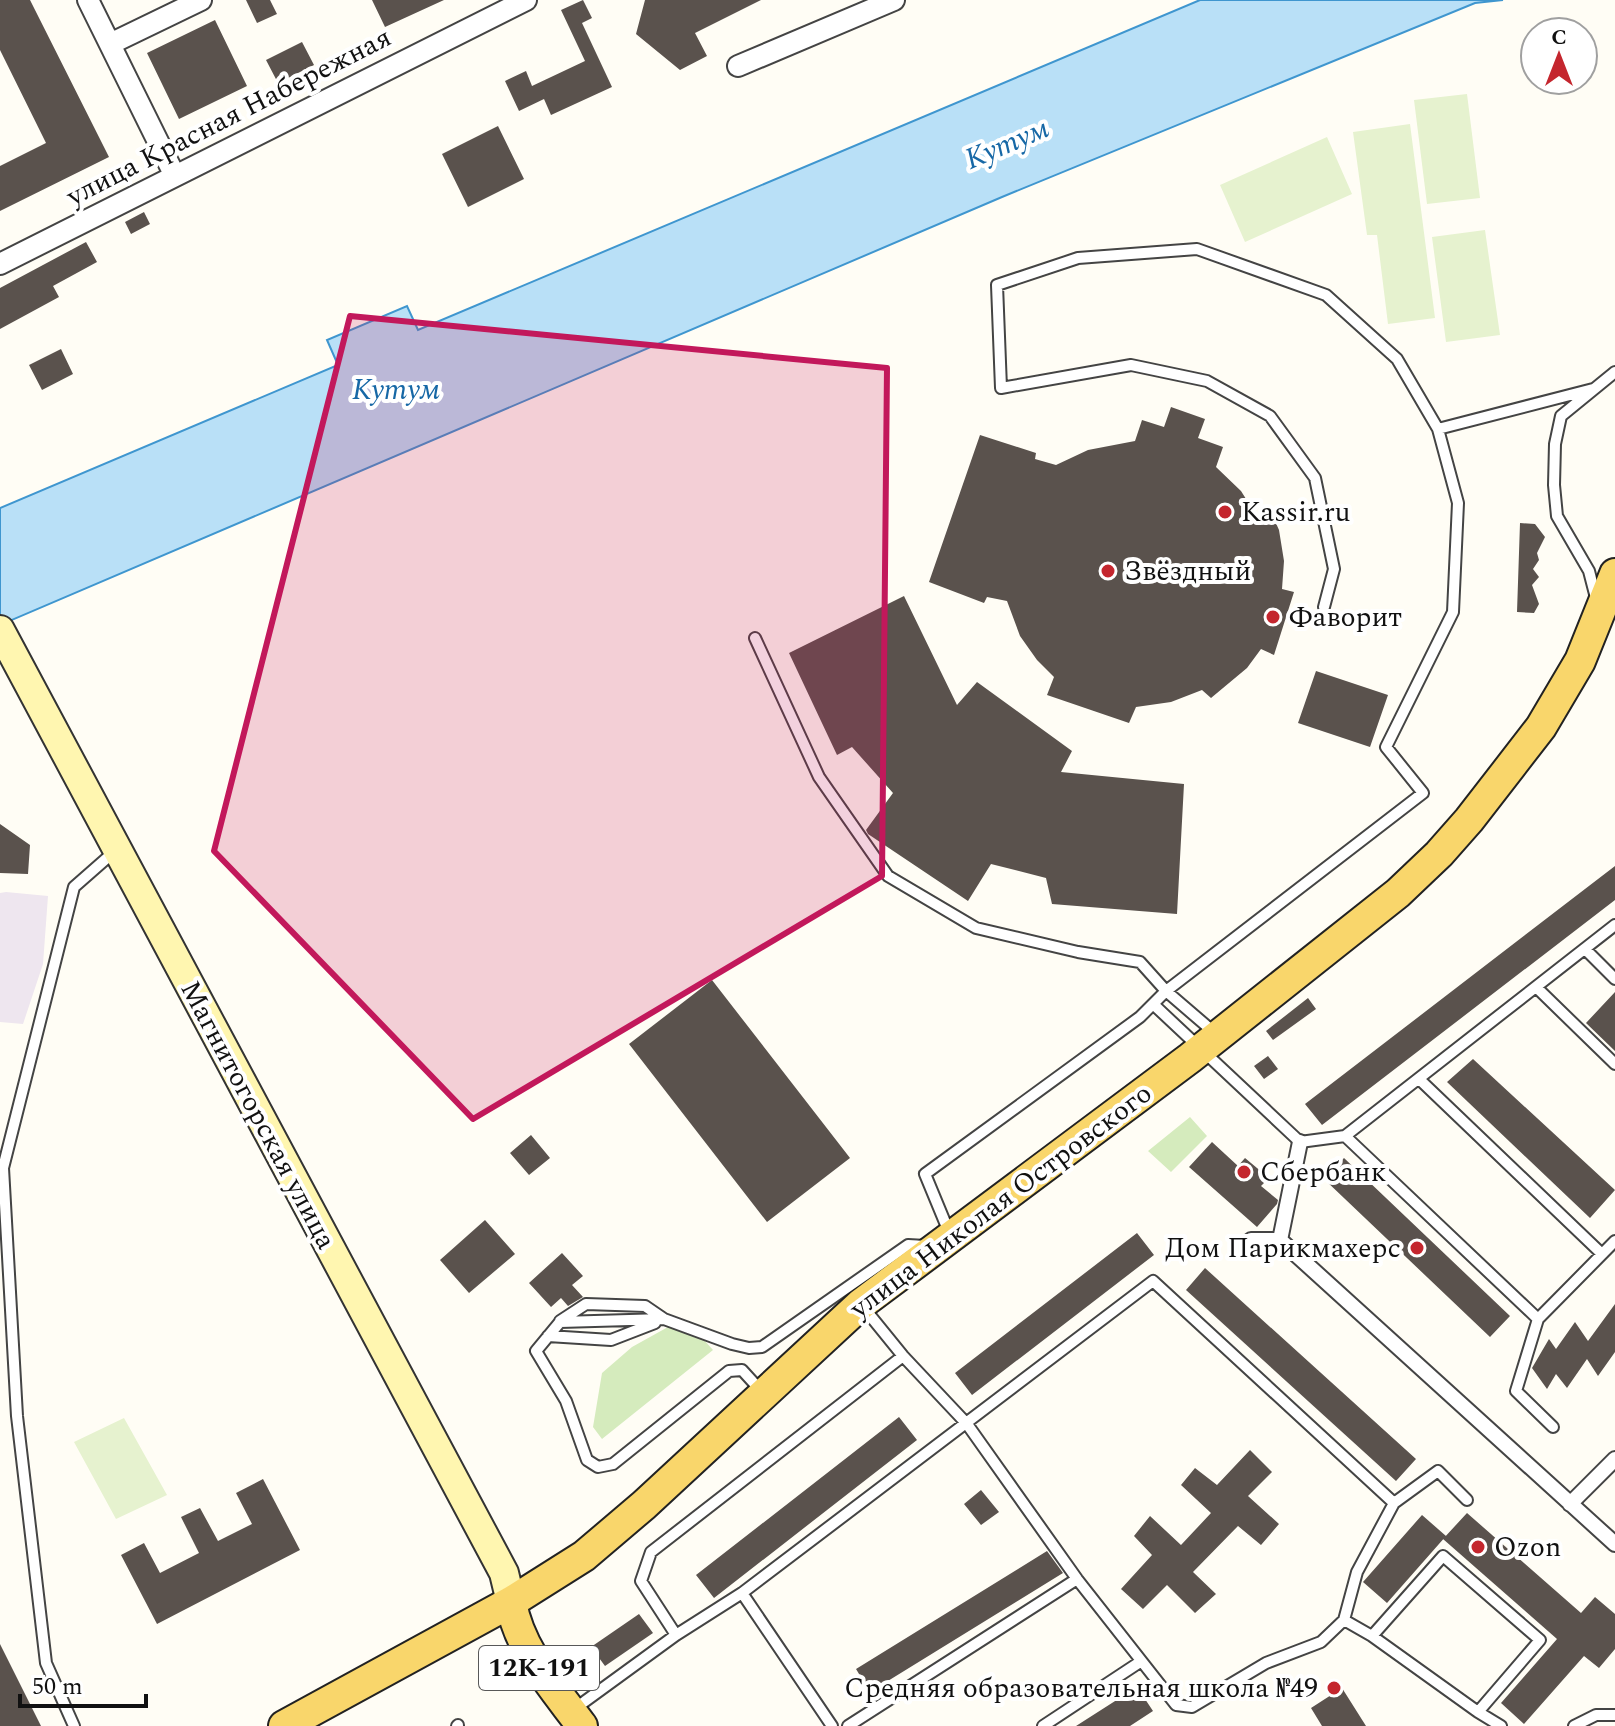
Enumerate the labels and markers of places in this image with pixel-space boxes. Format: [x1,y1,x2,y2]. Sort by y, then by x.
place label: Kassir.ru [1241,491,1350,534]
marker: Kassir.ru [1216,503,1234,521]
place label: Звёздный [1124,550,1251,593]
marker: Звёздный [1099,562,1117,580]
place label: Фаворит [1289,596,1402,639]
marker: Фаворит [1264,608,1282,626]
place label: Сбербанк [1260,1151,1386,1194]
marker: Сбербанк [1235,1163,1253,1181]
place label: Дом Парикмахерс [1165,1227,1401,1270]
marker: Дом Парикмахерс [1408,1239,1426,1257]
place label: Ozon [1494,1526,1561,1569]
marker: Ozon [1469,1538,1487,1556]
place label: Средняя образовательная школа №49 [844,1667,1318,1710]
marker: Средняя образовательная школа №49 [1325,1679,1343,1697]

